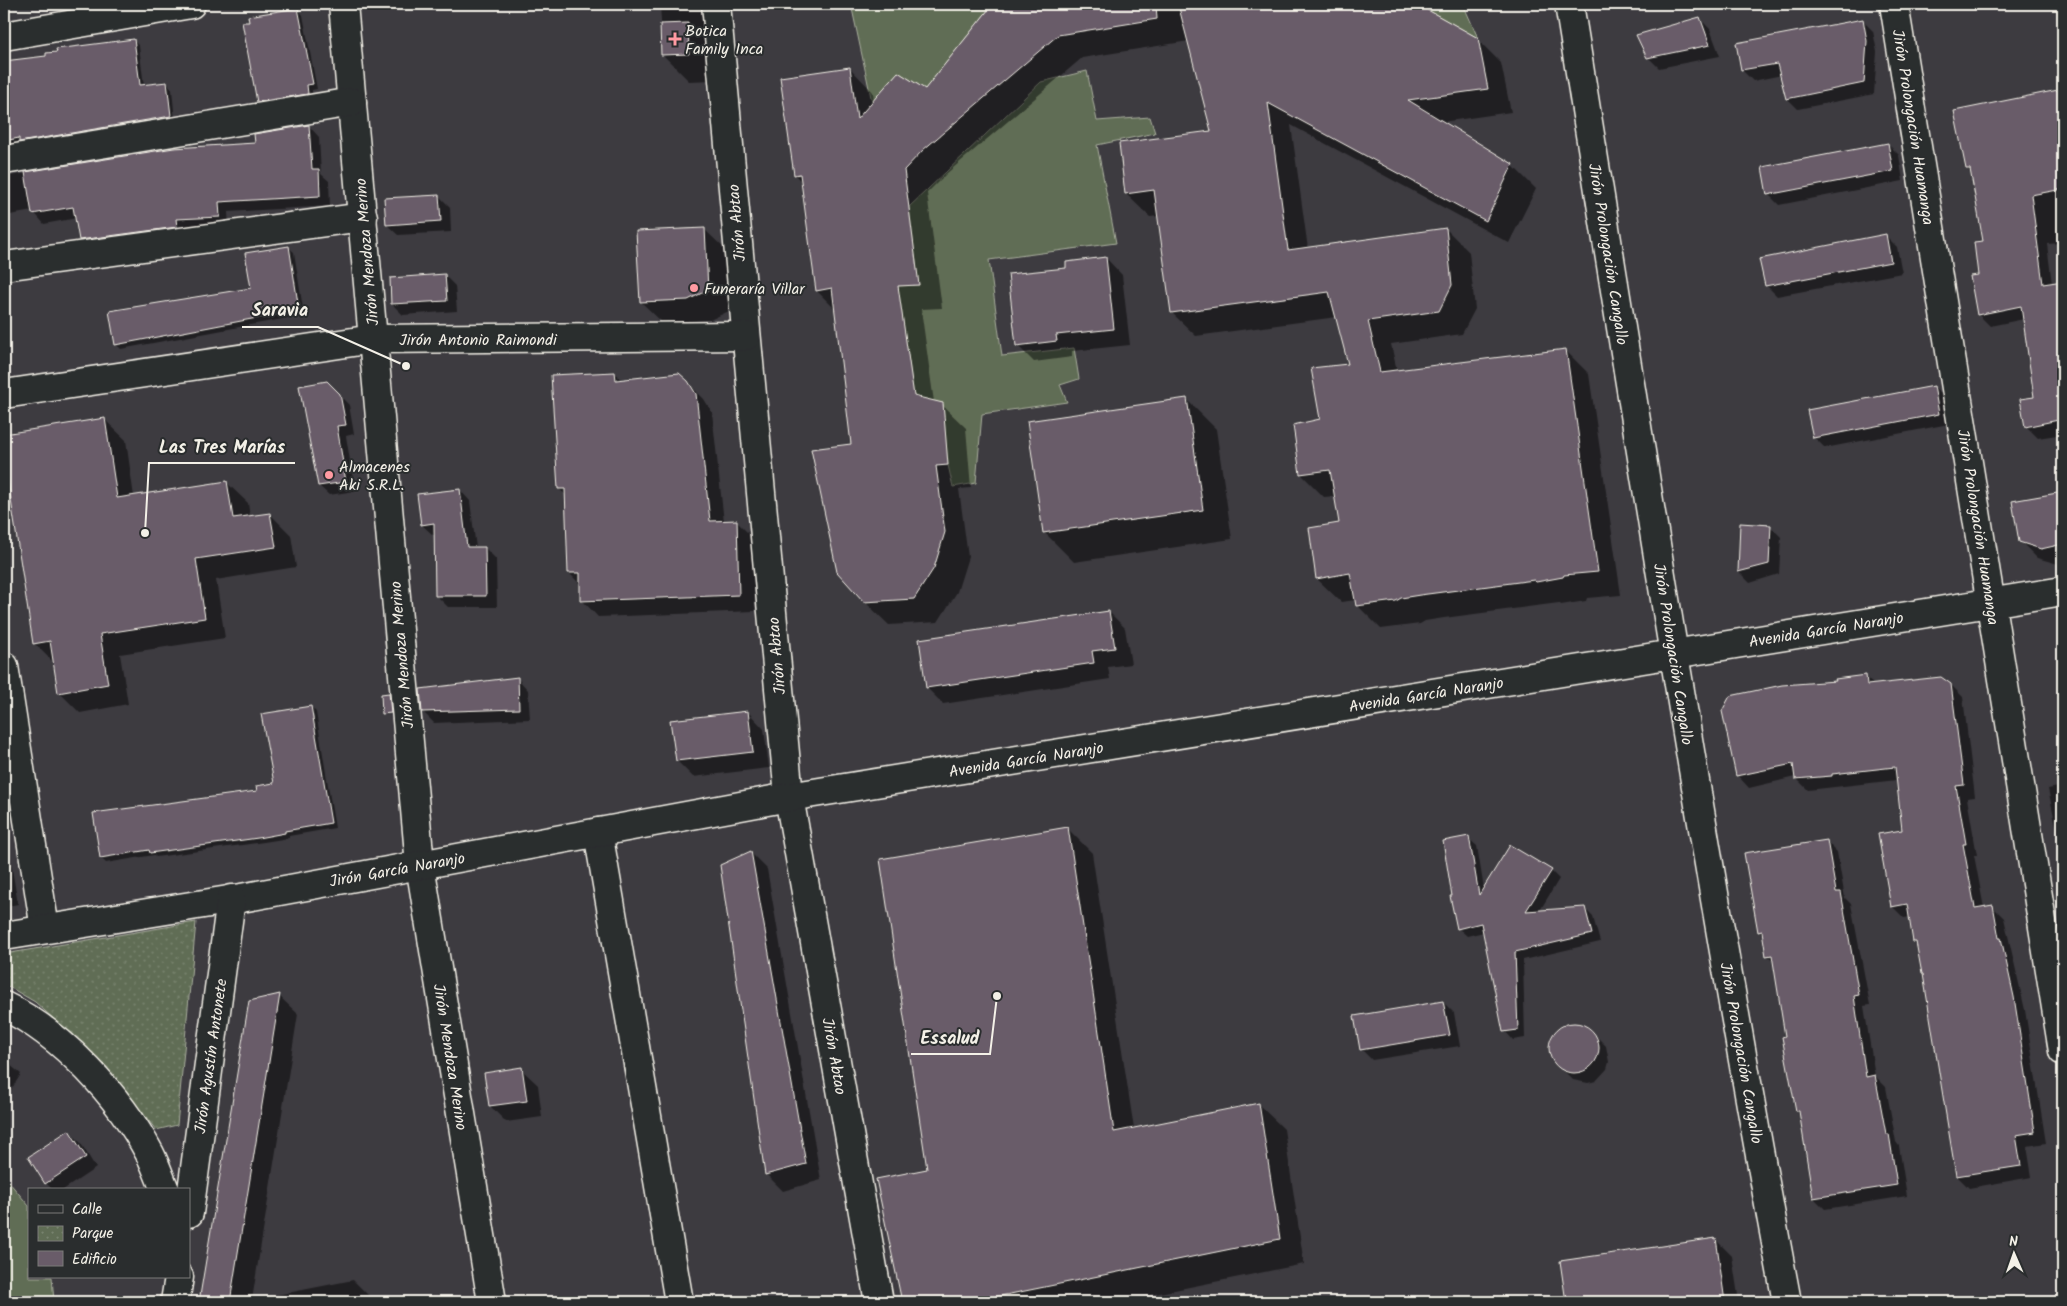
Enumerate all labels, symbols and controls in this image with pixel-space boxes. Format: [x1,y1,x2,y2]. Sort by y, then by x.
place label: Botica Family Inca [685,19,763,62]
street label: Jirón Prolongación Huamanga [1885,28,1940,227]
marker: Botica Family Inca [669,33,681,45]
street label: Jirón Prolongación Cangallo [1581,162,1634,347]
street label: Jirón Mendoza Merino [349,177,386,327]
street label: Jirón Abtao [722,183,753,263]
place label: Funeraría Villar [704,277,806,302]
marker: Funeraría Villar [688,282,700,294]
callout: Saravia [242,294,318,327]
text: Saravia [252,297,308,326]
street label: Jirón Antonio Raimondi [399,328,558,353]
street label: Jirón Prolongación Huamanga [1950,428,2005,627]
callout: Las Tres Marías [149,430,295,463]
text: Las Tres Marías [159,434,286,463]
place label: Almacenes Aki S.R.L. [339,455,410,498]
marker: Almacenes Aki S.R.L. [323,469,335,481]
street label: Jirón Prolongación Cangallo [1646,562,1699,747]
street label: Jirón Mendoza Merino [384,580,421,730]
street label: Avenida García Naranjo [1747,606,1905,655]
street label: Jirón Abtao [762,616,793,696]
street label: Avenida García Naranjo [1347,671,1505,720]
street label: Avenida García Naranjo [947,736,1105,785]
street label: Jirón García Naranjo [328,846,467,895]
street label: Jirón Prolongación Cangallo [1712,961,1769,1146]
street label: Jirón Agustín Antonete [188,977,235,1135]
street label: Jirón Mendoza Merino [426,982,473,1132]
street label: Jirón Abtao [814,1016,853,1097]
callout: Essalud [911,1021,990,1054]
text: Essalud [920,1025,980,1054]
legend [28,1188,190,1278]
text: Calle [72,1198,102,1222]
text: Parque [72,1222,113,1246]
north arrow [1990,1228,2040,1278]
text: N [2009,1231,2019,1253]
text: Edificio [72,1248,117,1272]

